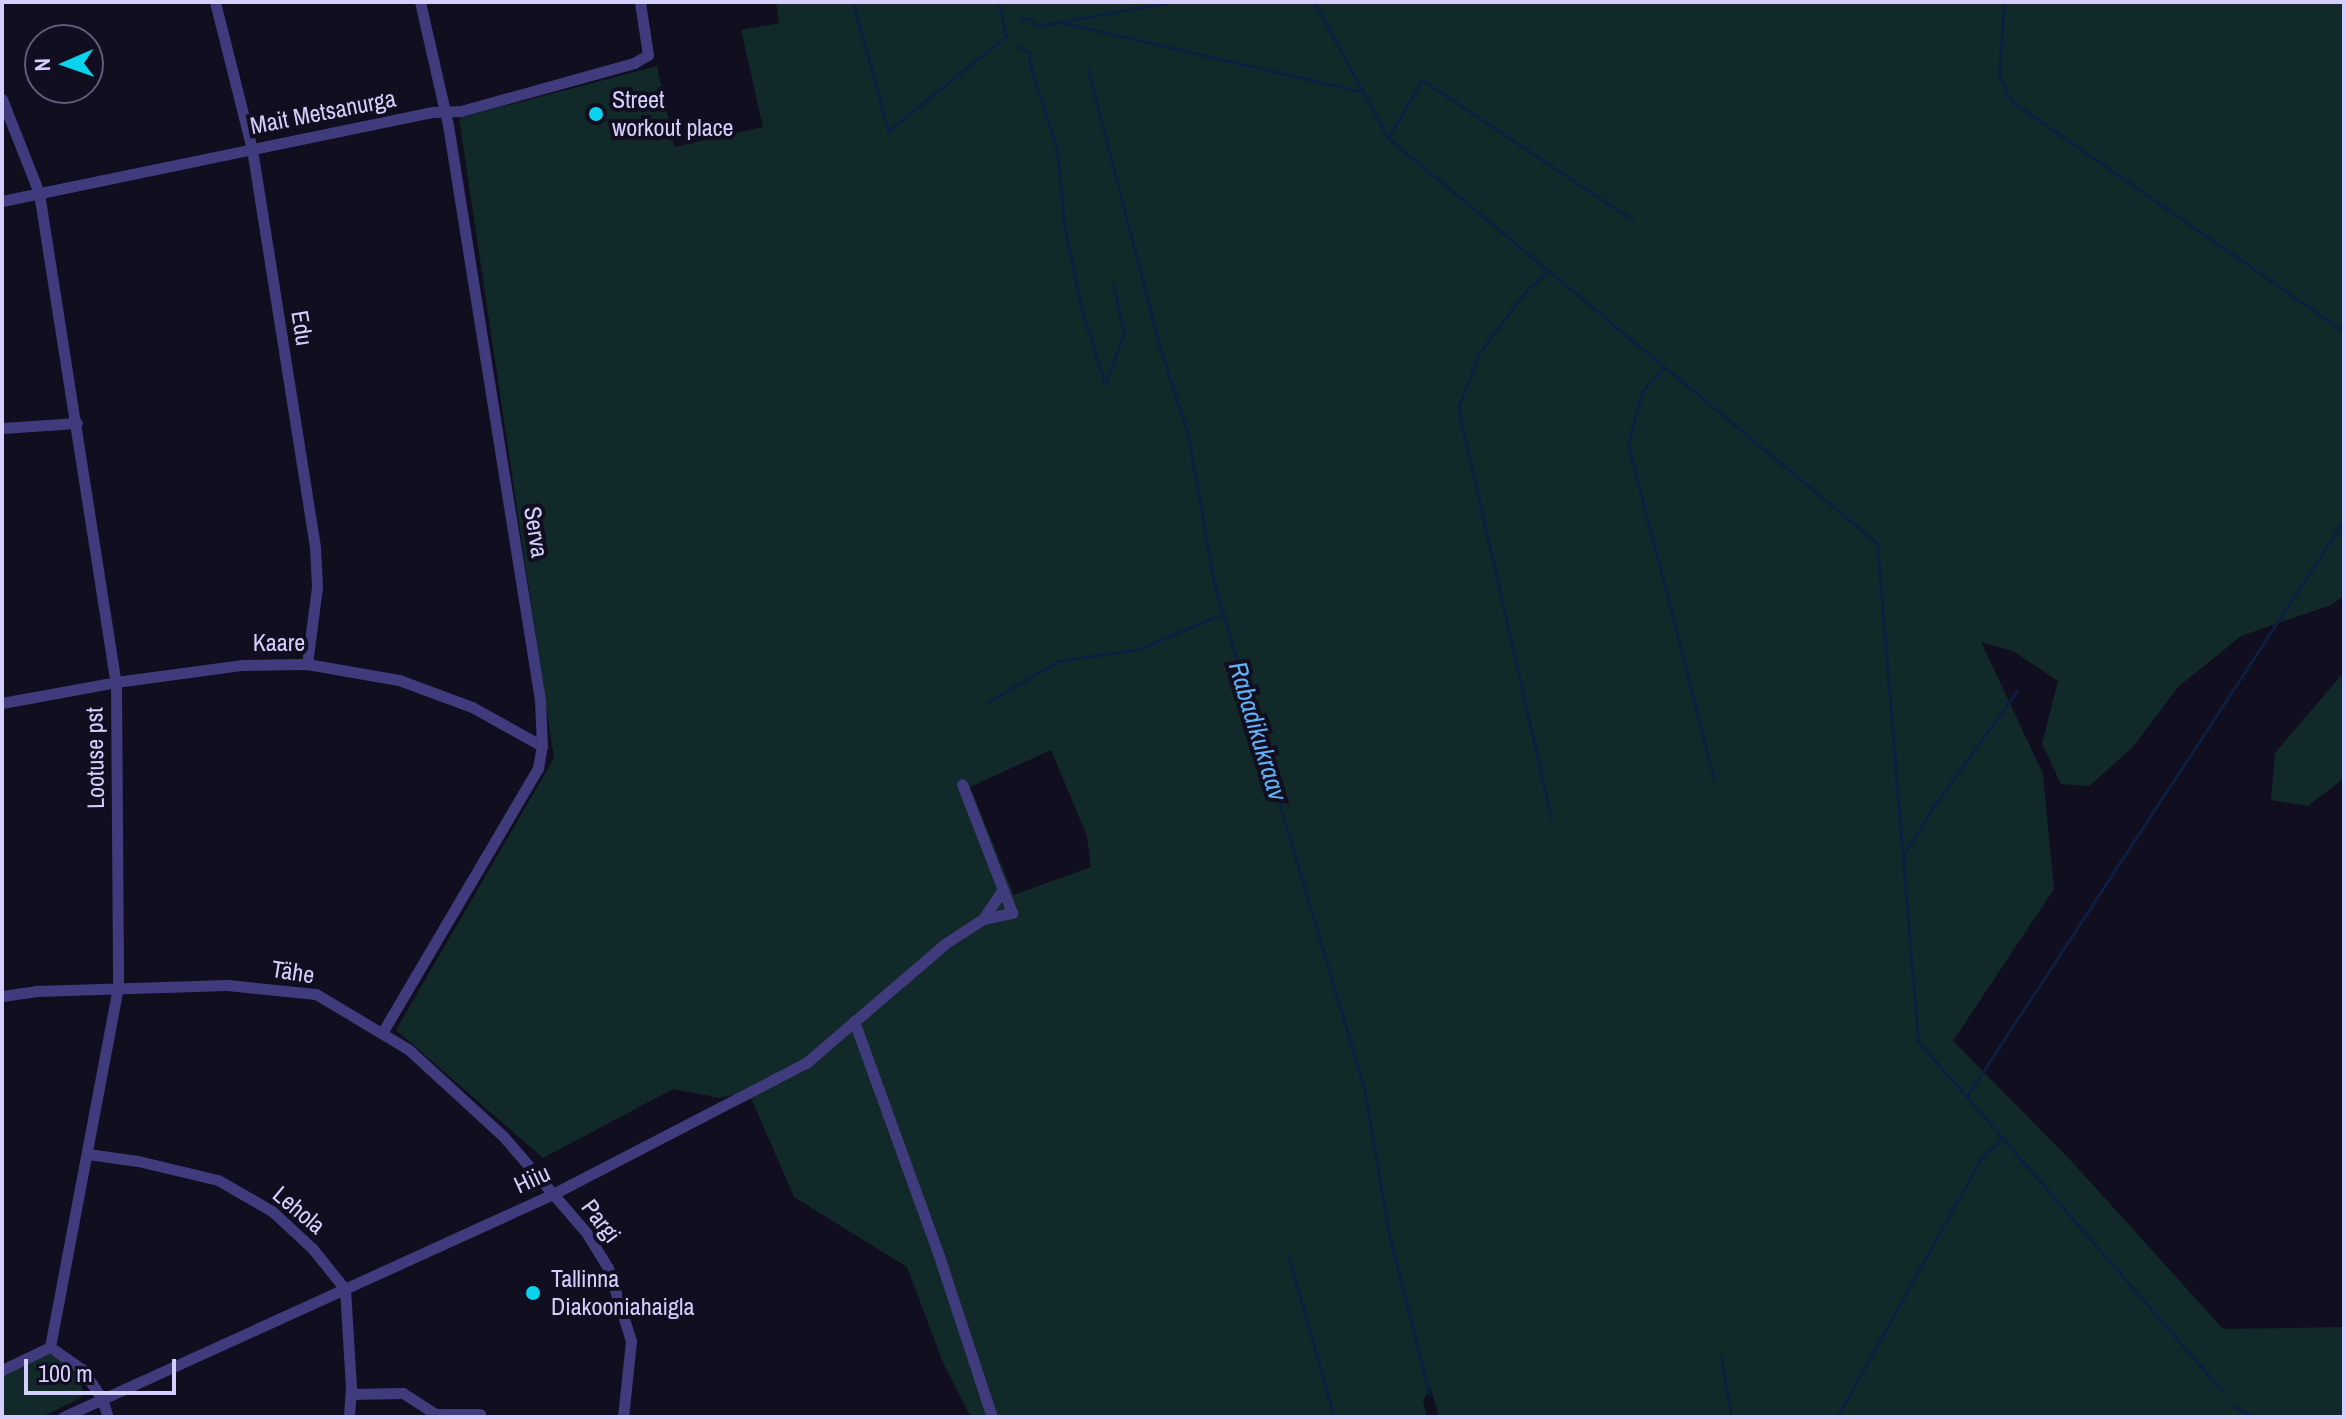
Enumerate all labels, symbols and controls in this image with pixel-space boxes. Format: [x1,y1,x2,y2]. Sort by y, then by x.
north arrow [24,24,104,104]
text: N [27,58,57,72]
street label: Mait Metsanurga [248,84,398,140]
place label: Street workout place [612,86,733,142]
marker: Street workout place [587,105,605,123]
street label: Edu [285,308,319,348]
street label: Serva [518,504,554,560]
street label: Kaare [253,629,305,657]
water label: Rabadikukraav [1222,658,1294,804]
street label: Lootuse pst [80,707,110,809]
street label: Tähe [269,954,317,990]
street label: Hiiu [510,1158,554,1200]
street label: Lehola [267,1180,331,1240]
street label: Pargi [575,1194,627,1248]
place label: Tallinna Diakooniahaigla [551,1265,694,1321]
marker: Tallinna Diakooniahaigla [522,1282,544,1304]
scale bar [28,1343,180,1393]
text: 100 m [38,1357,93,1389]

